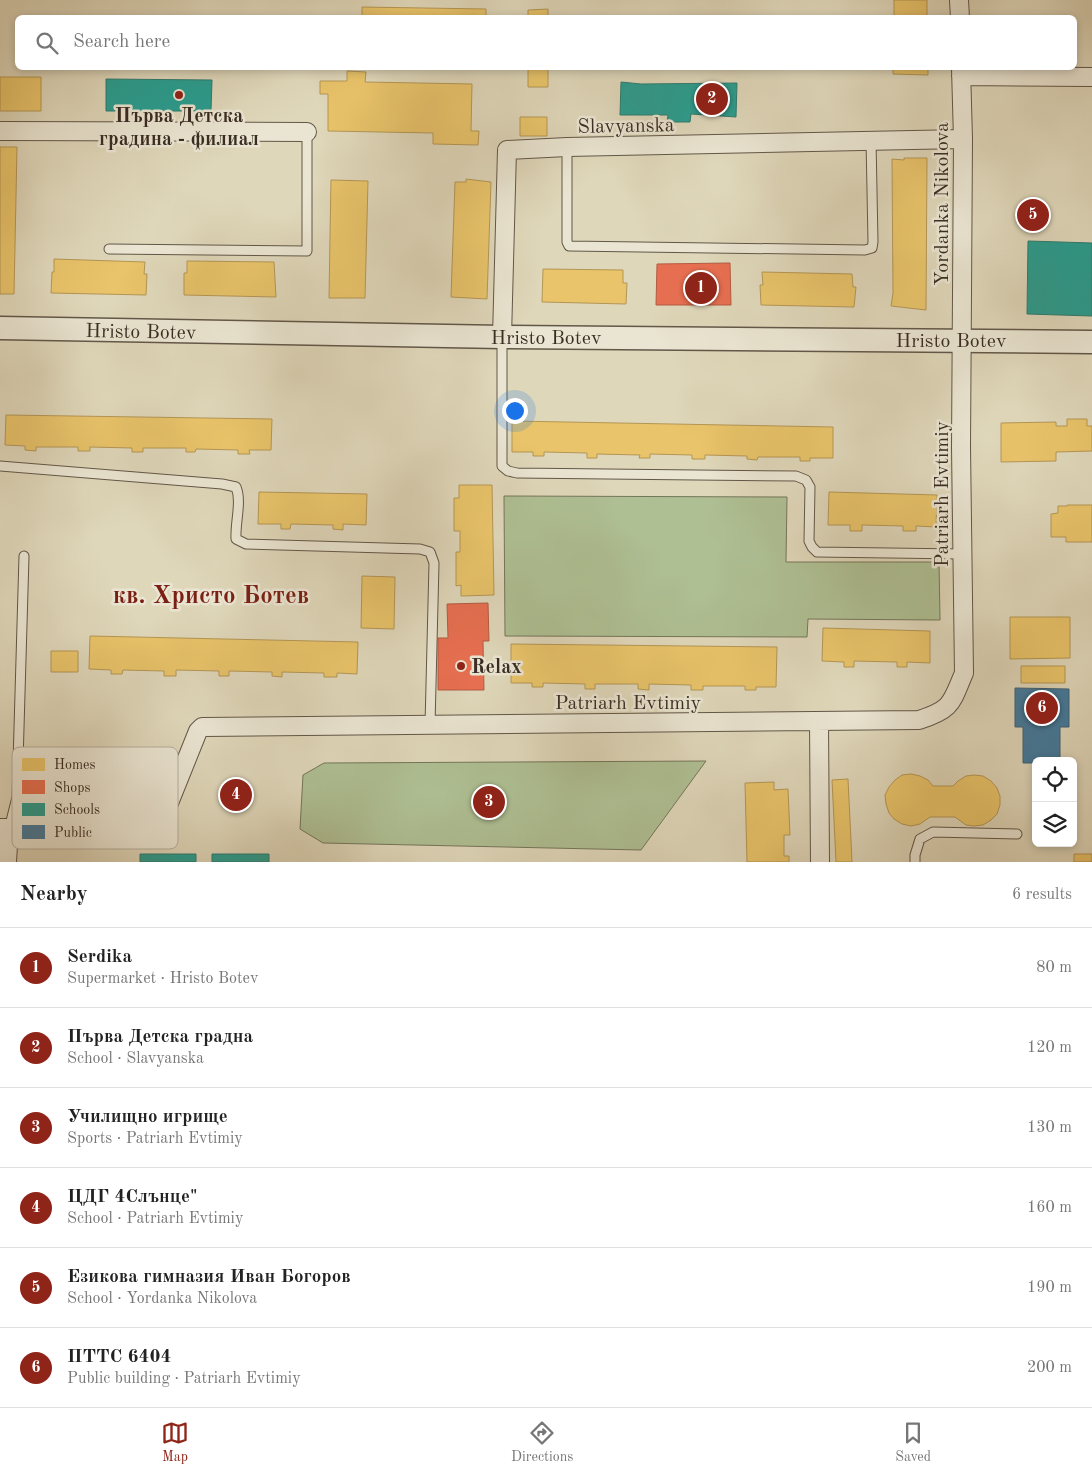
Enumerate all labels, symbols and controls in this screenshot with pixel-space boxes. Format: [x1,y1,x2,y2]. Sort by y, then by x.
search box [15,15,1077,70]
icon: search [33,29,61,57]
text: Search here [73,33,170,52]
pin: 2 [696,80,728,118]
marker: Първа Детска градина - филиал [173,89,185,101]
place label: Първа Детска градина - филиал [99,107,259,150]
street label: Slavyanska [577,116,675,138]
street label: Yordanka Nikolova [933,122,953,286]
pin: 5 [1017,196,1049,234]
pin: 1 [685,269,717,307]
street label: Hristo Botev [85,322,197,344]
street label: Hristo Botev [490,329,602,349]
street label: Hristo Botev [895,332,1007,352]
your location [502,398,528,424]
street label: Patriarh Evtimiy [933,420,953,567]
district label: кв. Христо Ботев [113,584,309,609]
place label: Relax [471,658,522,678]
marker: Relax [455,660,467,672]
pin: 6 [1026,689,1058,727]
street label: Patriarh Evtimiy [555,694,702,714]
legend [12,747,178,849]
map controls [1032,757,1077,847]
button: locate [1032,757,1077,802]
text: Homes [54,758,96,772]
pin: 4 [220,776,252,814]
text: Shops [54,781,91,795]
pin: 3 [473,783,505,821]
button: layers [1032,802,1077,847]
text: Schools [54,803,100,817]
text: Public [54,826,92,840]
text: Nearby [20,884,88,905]
text: 6 results [1012,887,1072,903]
text: Serdika [67,948,132,967]
text: 1 [31,960,41,976]
text: 80 m [1036,960,1072,976]
text: Supermarket · Hristo Botev [67,971,258,987]
text: Първа Детска градна [67,1028,253,1047]
text: 2 [31,1040,41,1056]
text: 120 m [1027,1040,1072,1056]
text: School · Slavyanska [67,1051,204,1067]
text: Училищно игрище [67,1108,228,1127]
text: 3 [31,1120,41,1136]
text: 130 m [1027,1120,1072,1136]
text: Sports · Patriarh Evtimiy [67,1131,243,1147]
text: ЦДГ 4Слънце" [67,1188,197,1207]
text: 4 [31,1200,41,1216]
text: 160 m [1027,1200,1072,1216]
text: School · Patriarh Evtimiy [67,1211,243,1227]
text: Езикова гимназия Иван Богоров [67,1268,351,1287]
text: 5 [31,1280,41,1296]
text: 190 m [1027,1280,1072,1296]
text: School · Yordanka Nikolova [67,1291,257,1307]
text: ПТТС 6404 [67,1348,172,1367]
text: 6 [31,1360,41,1376]
text: 200 m [1027,1360,1072,1376]
text: Public building · Patriarh Evtimiy [67,1371,301,1387]
tab: Map [161,1419,189,1466]
tab: Directions [511,1419,573,1466]
tab: Saved [895,1419,931,1466]

